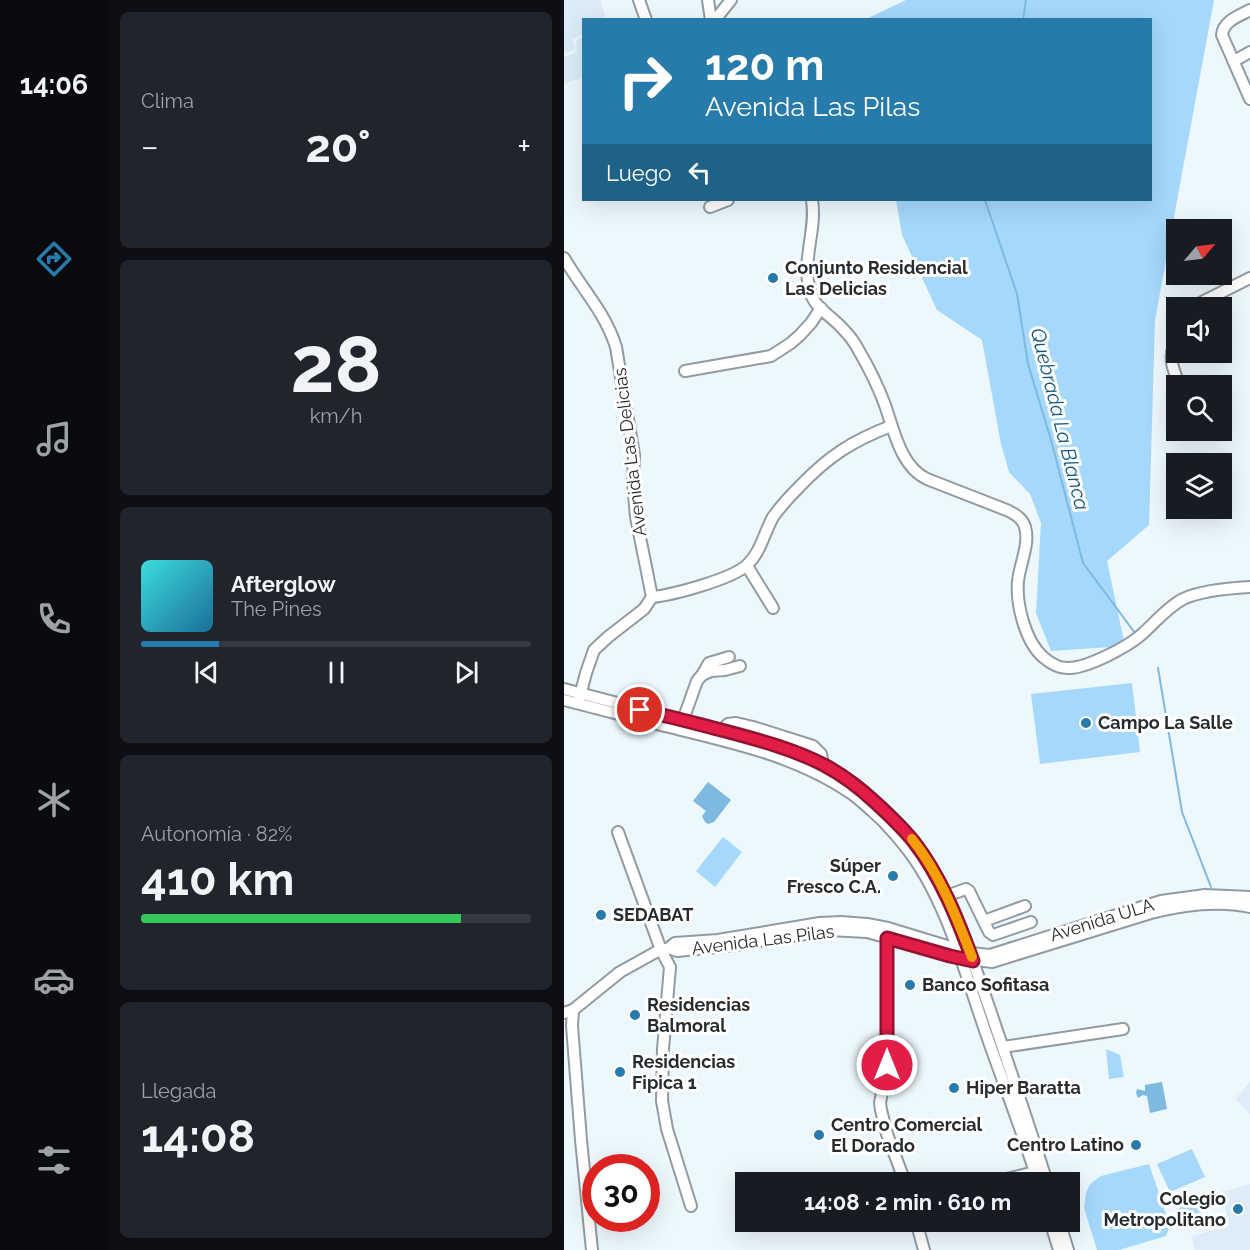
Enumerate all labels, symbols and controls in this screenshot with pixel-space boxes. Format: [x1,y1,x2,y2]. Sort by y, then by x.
text: 120 m [705,41,824,90]
icon: right [606,42,684,120]
text: 14:06 [20,69,88,100]
text: Clima [141,89,194,113]
text: Avenida Las Pilas [705,91,920,122]
text: 20° [305,120,371,173]
text: − [141,127,159,166]
text: + [517,127,531,166]
icon: left [683,156,716,189]
text: Luego [606,160,671,186]
north arrow [1166,219,1232,285]
map controls [1166,219,1232,519]
icon: directions [33,238,75,280]
place label: Conjunto Residencial Las Delicias [785,257,968,299]
marker: Conjunto Residencial Las Delicias [766,271,780,285]
button: sound [1166,297,1232,363]
text: 28 [290,319,382,410]
water label: Quebrada La Blanca [1026,325,1094,513]
street label: Avenida Las Delicias [609,366,650,537]
button: search [1166,375,1232,441]
text: km/h [310,404,362,428]
icon: music [33,418,75,460]
button: layers [1166,453,1232,519]
text: Afterglow [231,571,336,597]
text: The Pines [231,597,322,621]
icon: phone [33,598,75,640]
icon: previous [190,656,223,689]
icon: pause [320,656,353,689]
icon: next [450,656,483,689]
pin [614,684,665,735]
icon: arrive [623,693,656,726]
place label: Campo La Salle [1098,712,1233,733]
marker: Campo La Salle [1079,716,1093,730]
icon: climate [33,779,75,821]
text: Autonomía · 82% [141,822,292,846]
text: 410 km [141,853,294,906]
place label: Súper Fresco C.A. [787,855,881,897]
marker: Súper Fresco C.A. [886,869,900,883]
street label: Avenida ULA [1047,894,1156,945]
place label: SEDABAT [613,904,693,925]
marker: SEDABAT [594,908,608,922]
street label: Avenida Las Pilas [690,920,836,959]
icon: car [33,959,75,1001]
place label: Banco Sofitasa [922,974,1049,995]
marker: Banco Sofitasa [903,978,917,992]
place label: Residencias Balmoral [647,994,750,1036]
marker: Residencias Balmoral [628,1008,642,1022]
position arrow [855,1033,919,1097]
place label: Residencias Fipica 1 [632,1051,735,1093]
marker: Residencias Fipica 1 [613,1065,627,1079]
place label: Hiper Baratta [966,1077,1081,1098]
text: Llegada [141,1079,216,1103]
marker: Hiper Baratta [947,1081,961,1095]
text: 14:08 [141,1110,255,1163]
place label: Centro Comercial El Dorado [831,1114,983,1156]
marker: Centro Comercial El Dorado [812,1128,826,1142]
place label: Centro Latino [1007,1134,1124,1155]
marker: Centro Latino [1129,1138,1143,1152]
icon: filters [33,1139,75,1181]
speed limit sign: 30 [582,1154,660,1232]
place label: Colegio Metropolitano [1104,1188,1226,1230]
text: 14:08 · 2 min · 610 m [804,1189,1011,1215]
marker: Colegio Metropolitano [1231,1202,1245,1216]

